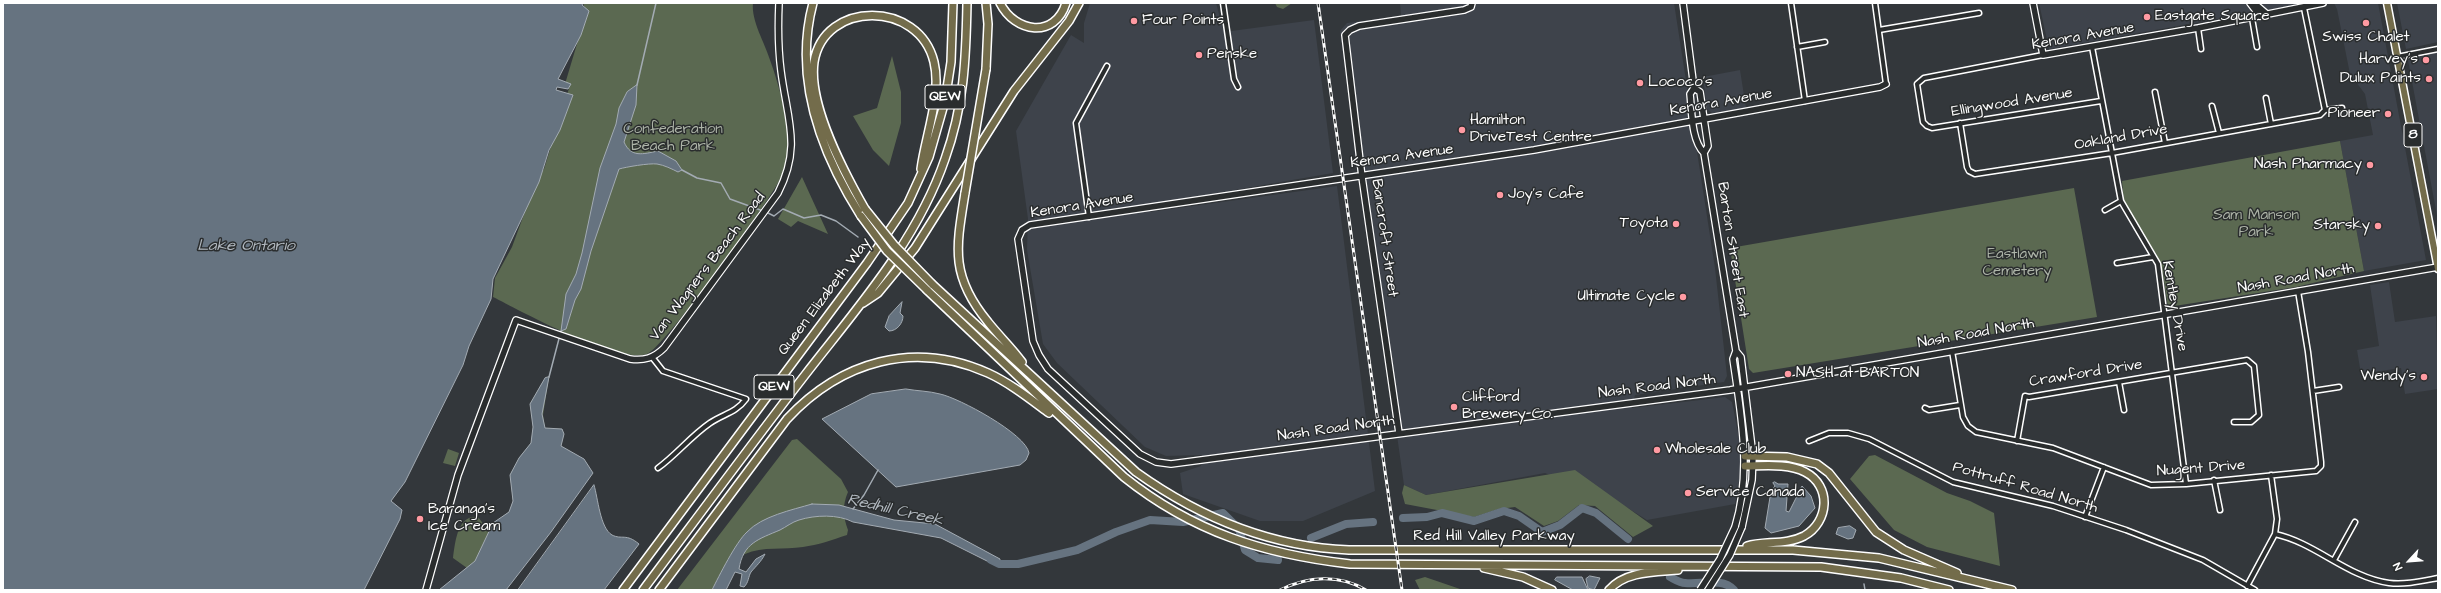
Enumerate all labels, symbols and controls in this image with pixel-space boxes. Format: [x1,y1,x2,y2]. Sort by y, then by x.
place label: Eastgate Square [2155,8,2270,26]
place label: Four Points [1142,12,1224,30]
marker: Eastgate Square [2142,12,2152,22]
marker: Four Points [1129,16,1139,26]
marker: Swiss Chalet [2361,18,2371,28]
street label: Kenora Avenue [2030,19,2136,55]
place label: Swiss Chalet [2322,29,2410,47]
place label: Penske [1207,46,1257,64]
marker: Penske [1194,50,1204,60]
place label: Harvey's [2359,51,2418,69]
marker: Harvey's [2421,55,2431,65]
place label: Dulux Paints [2340,70,2421,88]
place label: Lococo's [1648,74,1713,92]
marker: Dulux Paints [2424,74,2434,84]
marker: Lococo's [1635,78,1645,88]
road number: QEW [925,85,965,109]
street label: Kenora Avenue [1668,85,1774,121]
street label: Ellingwood Avenue [1950,85,2074,121]
place label: Pioneer [2328,105,2380,123]
marker: Pioneer [2383,109,2393,119]
place label: Hamilton DriveTest Centre [1470,112,1592,147]
park label: Confederation Beach Park [623,121,723,156]
street label: Oakland Drive [2073,121,2169,155]
road number: 8 [2404,123,2422,147]
marker: Hamilton DriveTest Centre [1457,125,1467,135]
street label: Kenora Avenue [1349,141,1455,173]
place label: Nash Pharmacy [2254,156,2362,174]
marker: Nash Pharmacy [2365,160,2375,170]
street label: Bancroft Street [1367,178,1401,298]
street label: Barton Street East [1712,181,1752,319]
place label: Joy's Cafe [1508,186,1584,204]
street label: Van Wagners Beach Road [646,189,770,345]
street label: Kenora Avenue [1029,189,1135,223]
marker: Joy's Cafe [1495,190,1505,200]
park label: Sam Manson Park [2213,207,2299,242]
place label: Toyota [1620,215,1668,233]
place label: Starsky [2313,217,2370,235]
marker: Toyota [1671,219,1681,229]
marker: Starsky [2373,221,2383,231]
street label: Queen Elizabeth Way [775,235,875,359]
water label: Lake Ontario [197,237,295,257]
park label: Eastlawn Cemetery [1982,246,2052,281]
street label: Kentley Drive [2157,259,2191,353]
street label: Nash Road North [2236,260,2356,298]
place label: Ultimate Cycle [1578,288,1675,306]
marker: Ultimate Cycle [1678,292,1688,302]
street label: Nash Road North [1916,315,2036,353]
street label: Crawford Drive [2028,356,2144,392]
place label: NASH at BARTON [1796,365,1919,383]
place label: Wendy's [2360,368,2416,386]
marker: NASH at BARTON [1783,369,1793,379]
street label: Nash Road North [1597,371,1717,403]
marker: Wendy's [2419,372,2429,382]
road number: QEW [754,375,794,399]
place label: Clifford Brewery Co. [1462,389,1553,424]
marker: Clifford Brewery Co. [1449,402,1459,412]
street label: Nash Road North [1276,412,1396,446]
place label: Wholesale Club [1665,441,1766,459]
marker: Wholesale Club [1652,445,1662,455]
street label: Nugent Drive [2156,457,2246,481]
street label: Pottruff Road North [1950,459,2100,517]
place label: Service Canada [1696,484,1804,502]
marker: Service Canada [1683,488,1693,498]
water label: Redhill Creek [845,491,945,531]
place label: Baranga's Ice Cream [428,501,500,536]
marker: Baranga's Ice Cream [415,514,425,524]
street label: Red Hill Valley Parkway [1413,528,1575,546]
north arrow [2389,541,2429,581]
text: N [2390,560,2406,573]

